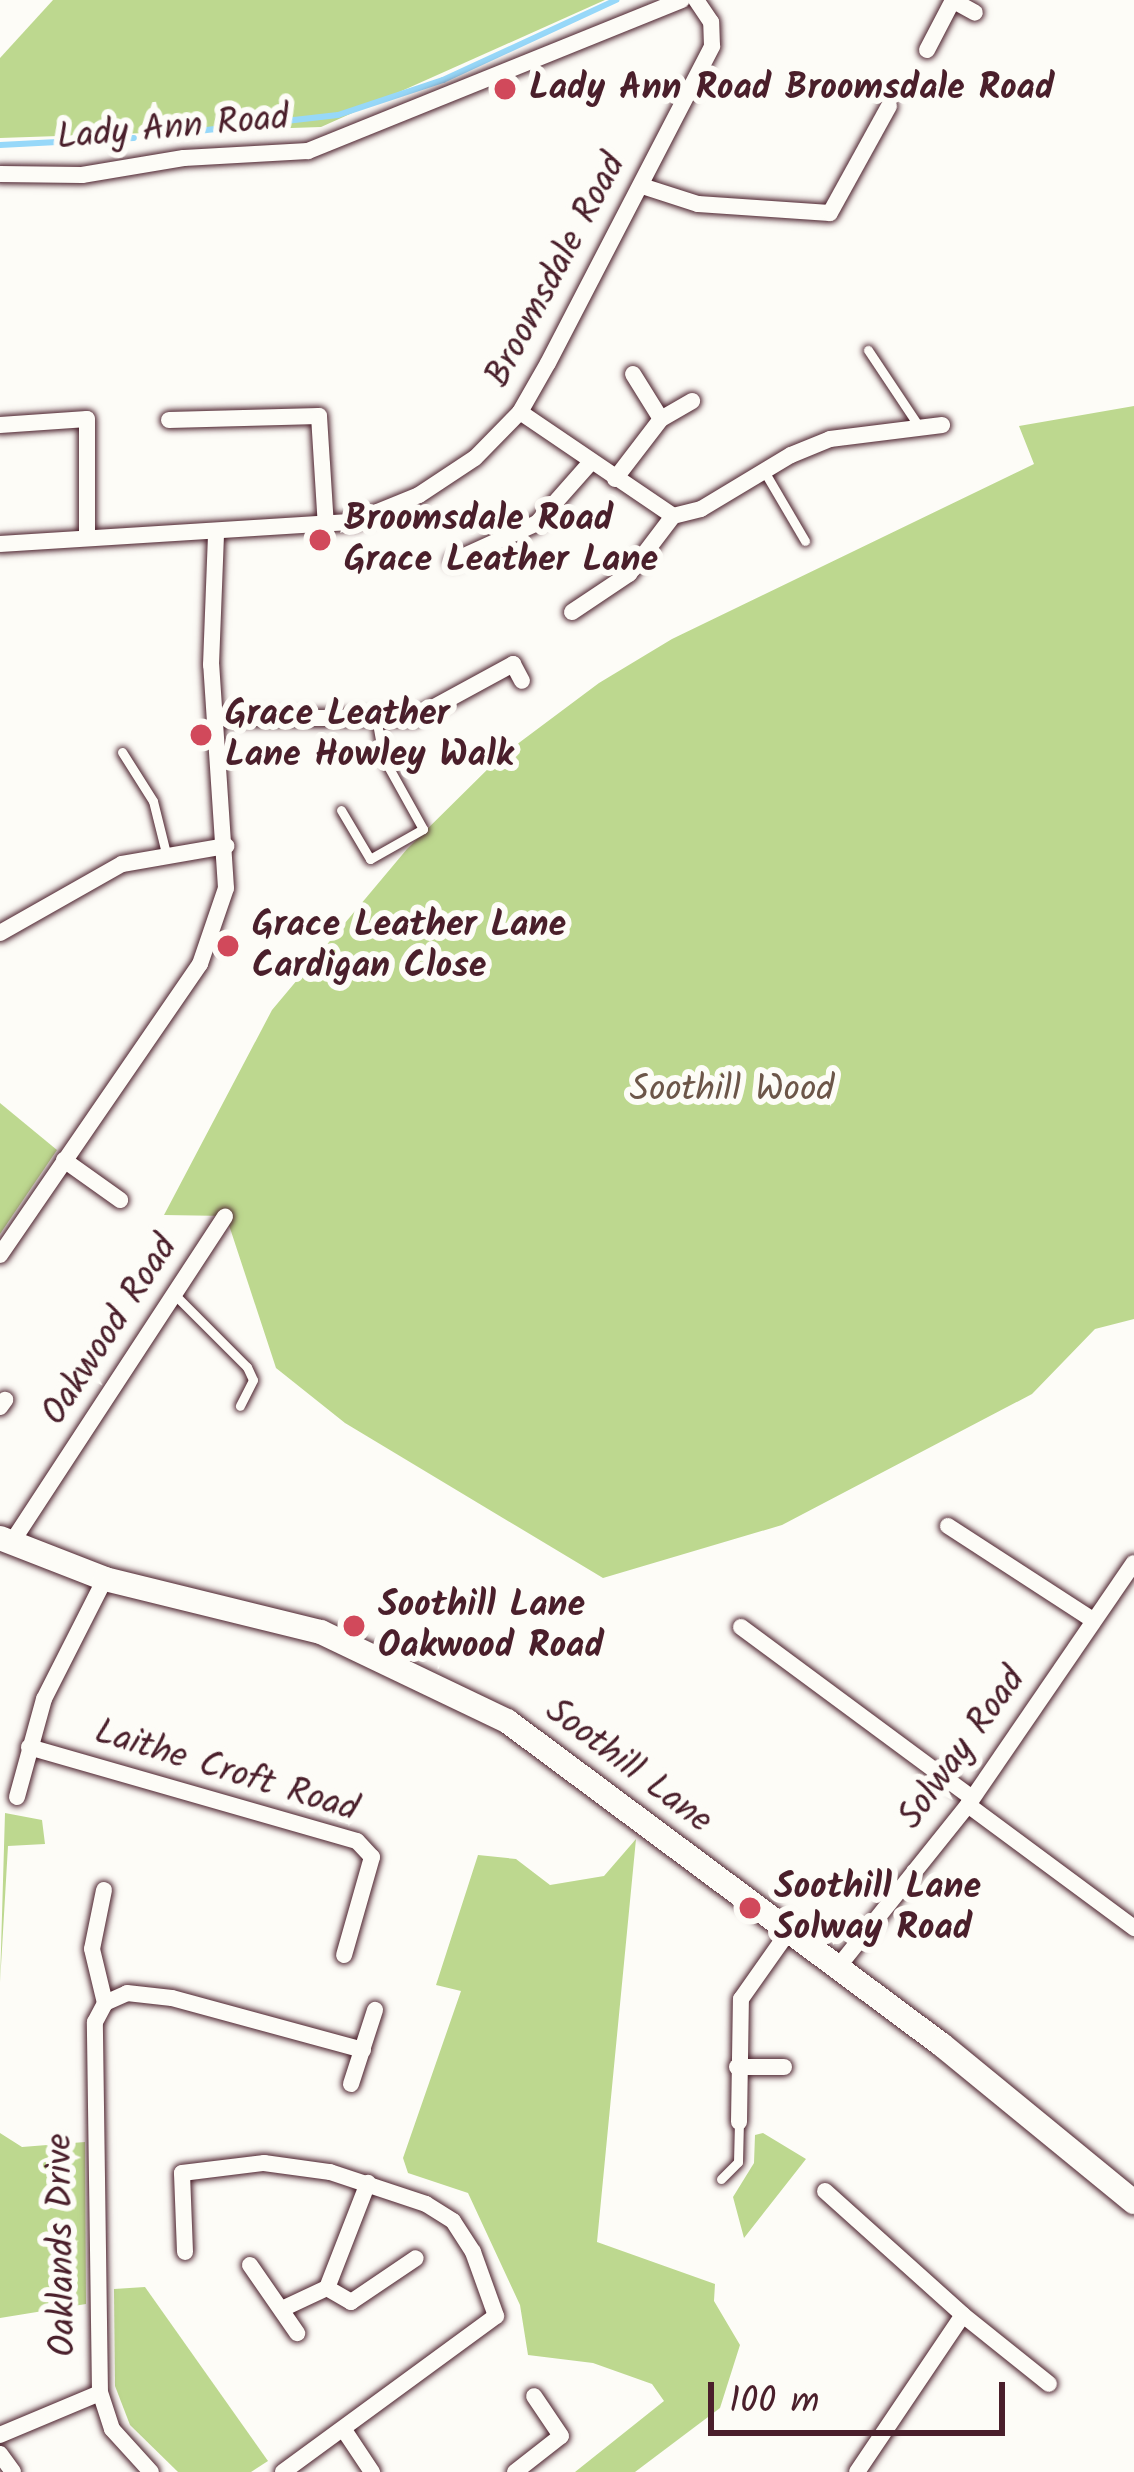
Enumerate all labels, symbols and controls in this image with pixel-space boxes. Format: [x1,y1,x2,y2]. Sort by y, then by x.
place label: Lady Ann Road Broomsdale Road [529,67,1054,111]
marker: Lady Ann Road Broomsdale Road [492,76,518,102]
street label: Lady Ann Road [55,97,291,161]
street label: Broomsdale Road [477,147,637,395]
place label: Broomsdale Road Grace Leather Lane [344,497,658,582]
marker: Broomsdale Road Grace Leather Lane [307,527,333,553]
place label: Grace Leather Lane Howley Walk [225,692,513,777]
marker: Grace Leather Lane Howley Walk [188,722,214,748]
place label: Grace Leather Lane Cardigan Close [252,903,566,988]
marker: Grace Leather Lane Cardigan Close [215,933,241,959]
park label: Soothill Wood [630,1069,834,1113]
street label: Oakwood Road [34,1228,188,1434]
place label: Soothill Lane Oakwood Road [378,1583,604,1668]
marker: Soothill Lane Oakwood Road [341,1613,367,1639]
street label: Solway Road [890,1660,1036,1838]
street label: Soothill Lane [536,1690,720,1844]
street label: Laithe Croft Road [89,1711,363,1833]
place label: Soothill Lane Solway Road [774,1865,981,1950]
marker: Soothill Lane Solway Road [737,1895,763,1921]
street label: Oaklands Drive [39,2133,87,2357]
scale bar [714,2358,1011,2432]
text: 100 m [729,2374,819,2431]

